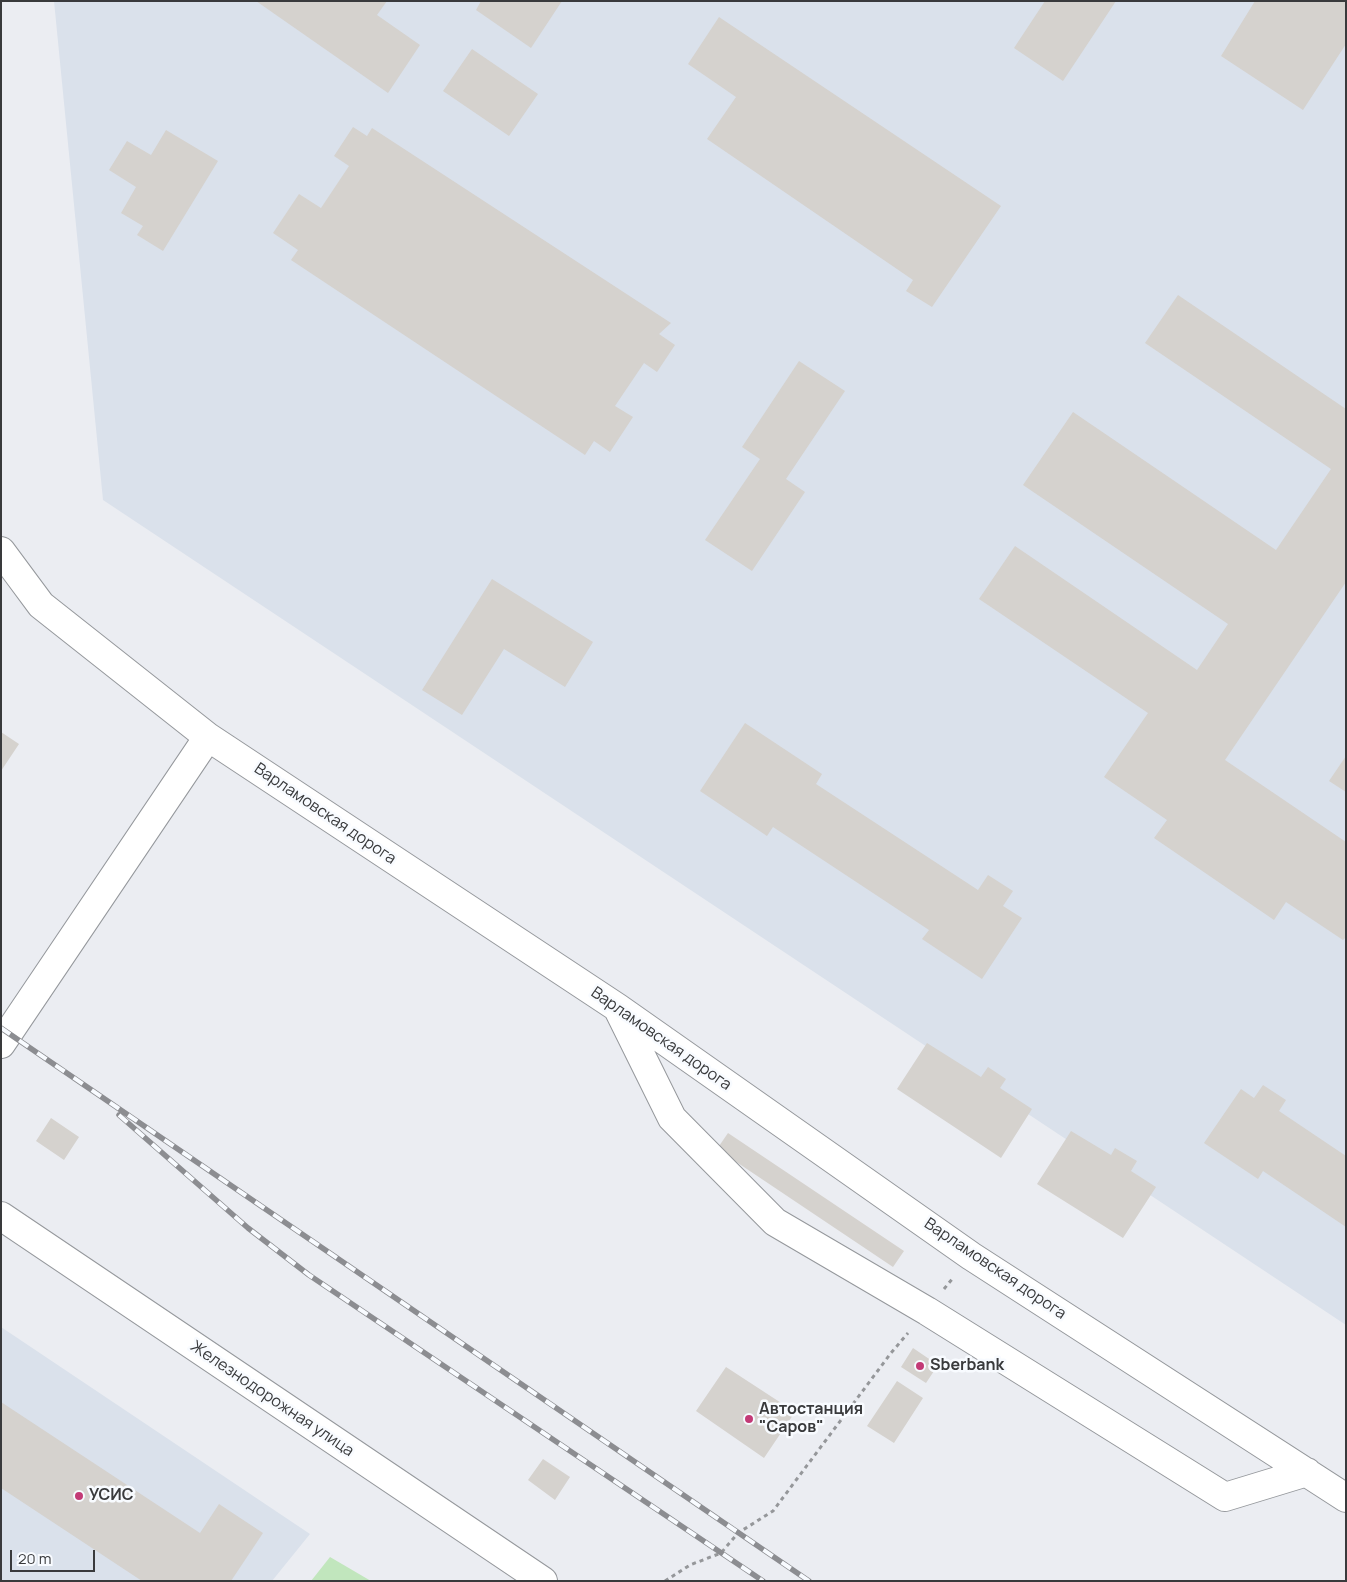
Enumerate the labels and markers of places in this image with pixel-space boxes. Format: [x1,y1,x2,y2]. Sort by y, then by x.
place label: Sberbank [930,1356,1004,1376]
marker: Sberbank [914,1360,926,1372]
place label: Автостанция "Саров" [759,1400,863,1438]
marker: Автостанция "Саров" [743,1413,755,1425]
place label: УСИС [89,1486,134,1506]
marker: УСИС [73,1490,85,1502]

